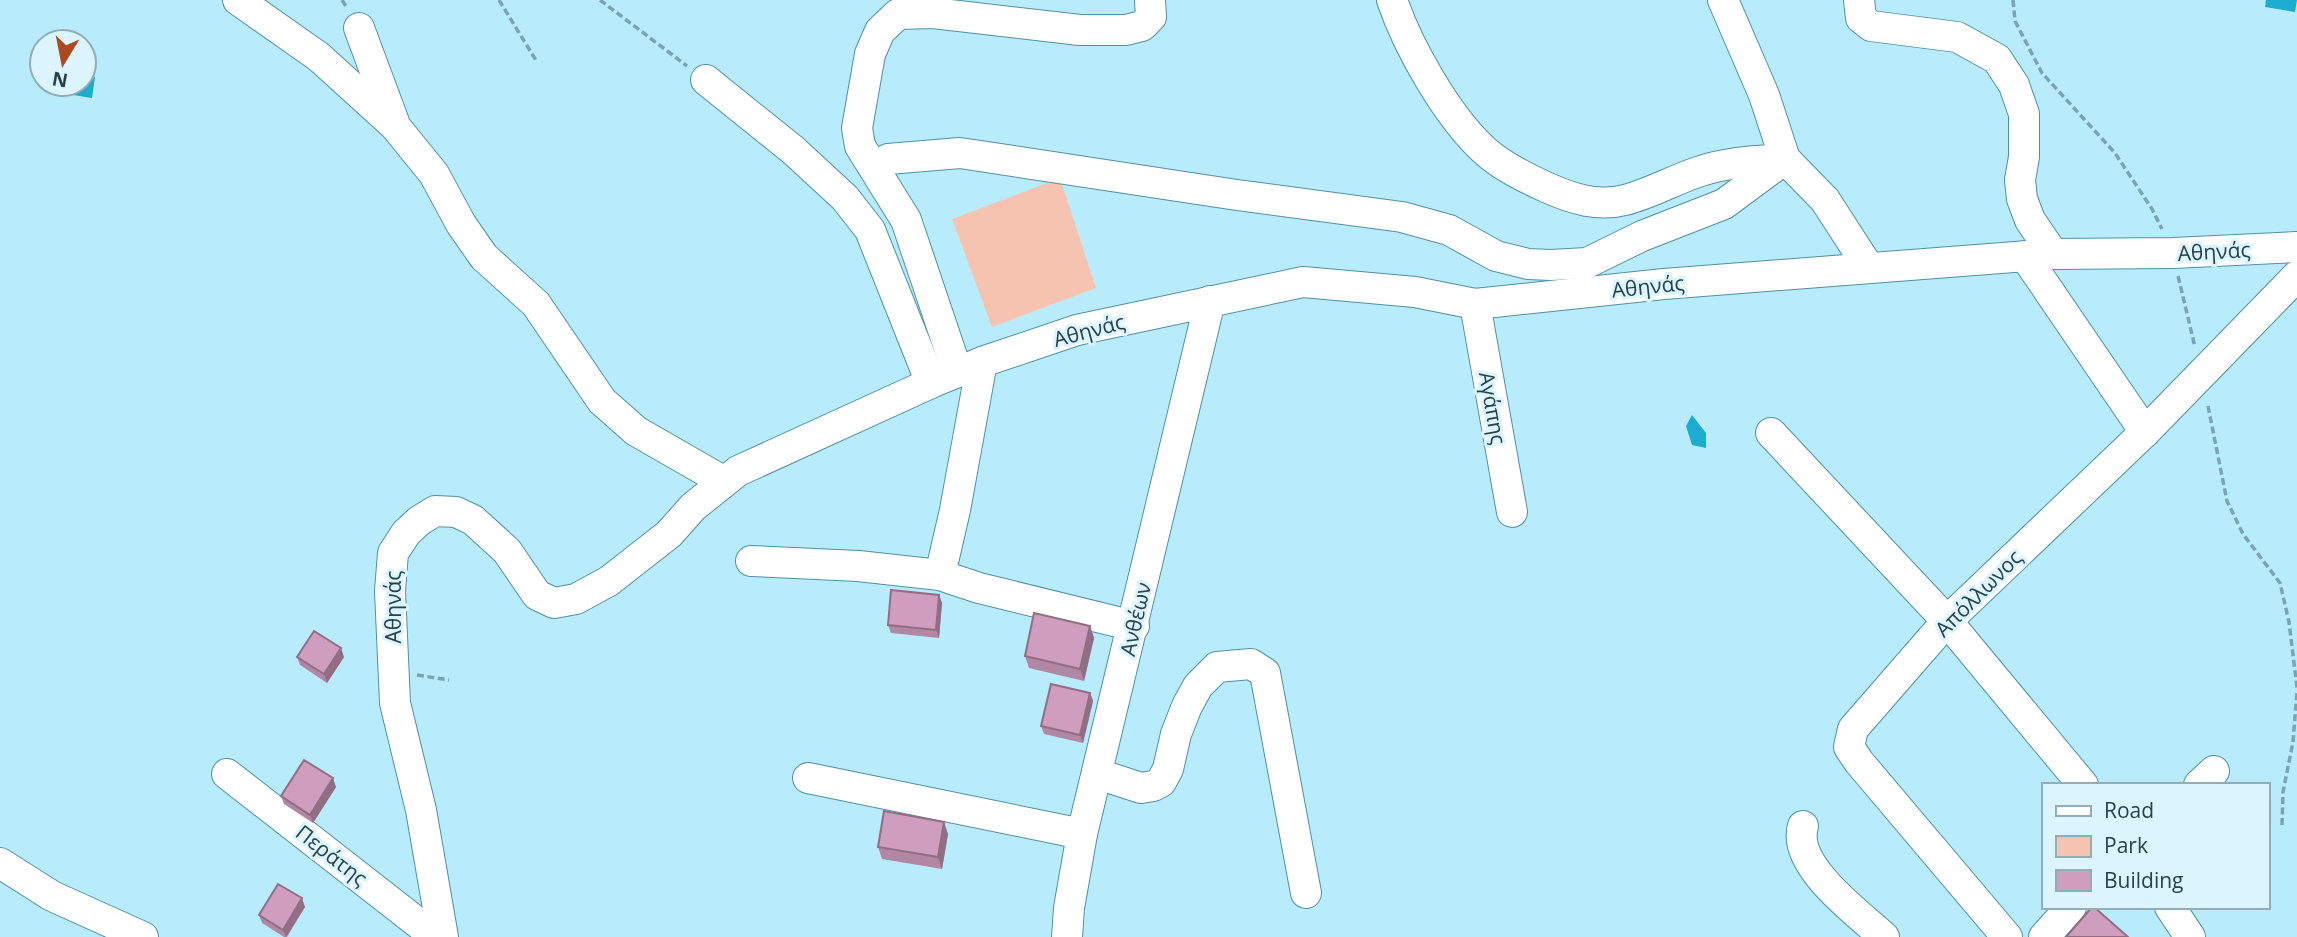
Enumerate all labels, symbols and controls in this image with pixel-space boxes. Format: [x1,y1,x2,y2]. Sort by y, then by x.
north arrow [28,28,98,98]
text: N [50,66,70,94]
street label: Αθηνάς [2177,235,2251,267]
street label: Αθηνάς [1610,268,1686,304]
street label: Αθηνάς [1050,307,1128,353]
street label: Αγάπης [1473,369,1513,447]
street label: Απόλλωνος [1928,543,2028,643]
street label: Αθηνάς [379,571,407,643]
street label: Ανθέων [1113,579,1157,659]
legend [2042,783,2269,909]
text: Road [2104,796,2154,824]
street label: Περάτης [290,818,374,892]
text: Park [2104,831,2148,859]
text: Building [2104,866,2183,894]

